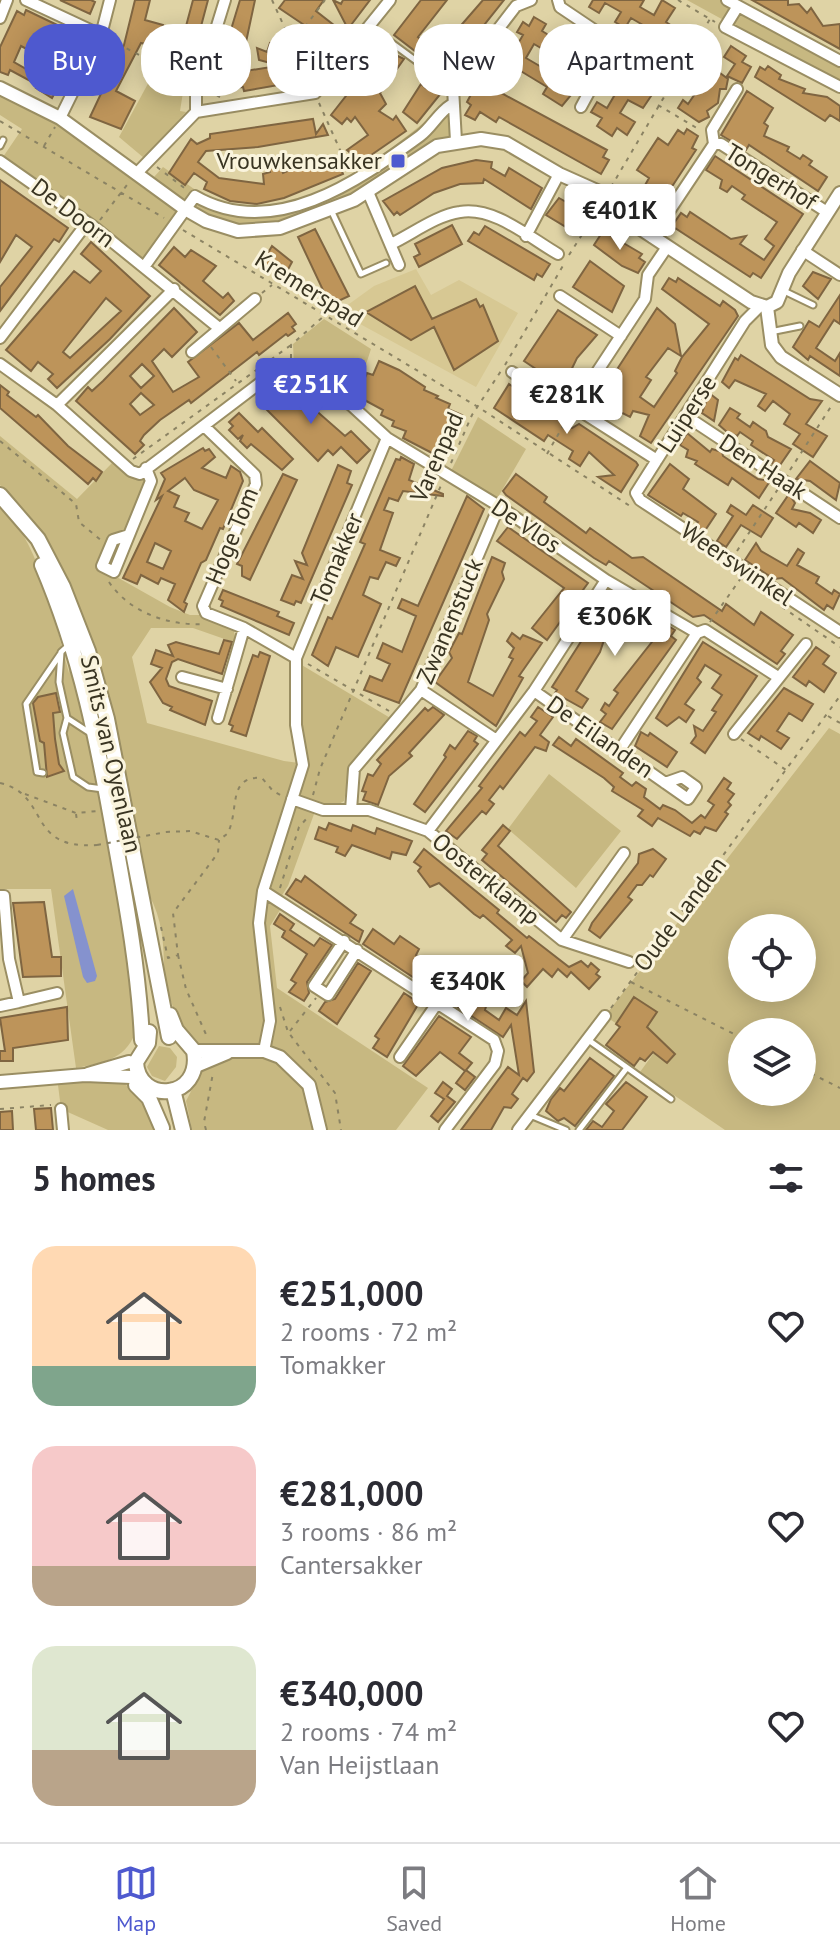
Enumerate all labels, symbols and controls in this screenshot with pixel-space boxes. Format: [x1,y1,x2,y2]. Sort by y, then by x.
chip: Buy [24,24,125,96]
chip: Rent [141,24,251,96]
chip: Filters [267,24,398,96]
chip: New [414,24,523,96]
chip: Apartment [539,24,722,96]
street label: Tongerhof [719,136,824,218]
place label: Vrouwkensakker [215,145,382,176]
marker: Vrouwkensakker [389,152,407,170]
street label: De Doorn [25,171,121,254]
pin: €401K [564,184,676,252]
text: €401K [582,193,658,226]
street label: Kremerspad [249,243,369,334]
pin: €251K [255,358,367,426]
text: €251K [273,367,349,400]
pin: €281K [511,368,623,436]
street label: Luiperse [650,369,723,459]
text: €281K [529,377,605,410]
street label: Varenpad [403,407,470,508]
street label: Den Haak [713,427,814,507]
street label: Hoge Tom [198,483,265,589]
street label: De Vlos [486,491,567,560]
street label: Tomakker [303,508,370,610]
street label: Weerswinkel [675,515,799,612]
street label: Zwanenstuck [409,553,490,688]
pin: €306K [559,590,671,658]
text: €306K [577,599,653,632]
street label: Smits van Oyenlaan [74,652,149,856]
street label: De Eilanden [541,688,660,785]
street label: Oosterklamp [426,826,547,932]
street label: Oude Landen [626,850,733,977]
map controls [728,914,816,1106]
button: locate [728,914,816,1002]
pin: €340K [412,955,524,1023]
text: €340K [430,964,506,997]
button: layers [728,1018,816,1106]
text: 5 homes [32,1156,156,1200]
icon: filters [764,1156,808,1200]
text: €251,000 [280,1271,424,1315]
icon: home [96,1278,192,1374]
icon: heart [764,1304,808,1348]
text: 2 rooms · 72 m² [280,1315,457,1348]
text: Tomakker [280,1348,386,1381]
text: €281,000 [280,1471,424,1515]
icon: home [96,1478,192,1574]
icon: heart [764,1504,808,1548]
text: 3 rooms · 86 m² [280,1515,457,1548]
text: Cantersakker [280,1548,423,1581]
text: €340,000 [280,1671,424,1715]
icon: home [96,1678,192,1774]
icon: heart [764,1704,808,1748]
text: 2 rooms · 74 m² [280,1715,457,1748]
text: Van Heijstlaan [280,1748,439,1781]
tab: Map [114,1861,158,1937]
tab: Saved [386,1861,442,1937]
tab: Home [670,1861,726,1937]

